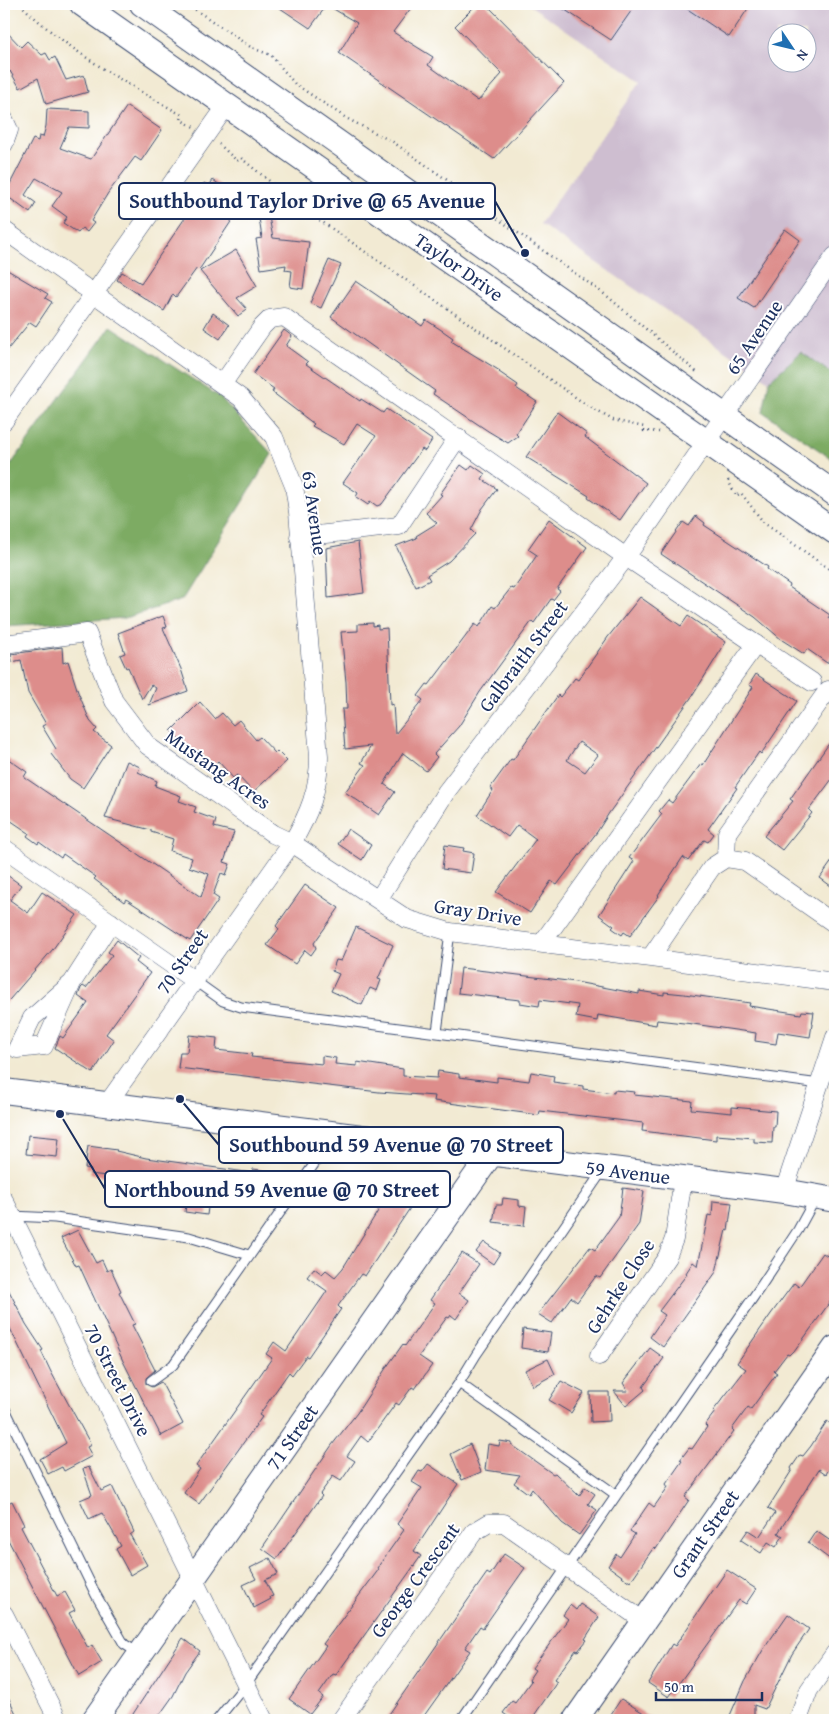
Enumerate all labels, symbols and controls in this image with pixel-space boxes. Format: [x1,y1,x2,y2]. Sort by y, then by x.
north arrow [766,22,816,72]
text: N [791,46,814,66]
callout: Southbound Taylor Drive @ 65 Avenue [119,183,495,219]
text: Southbound Taylor Drive @ 65 Avenue [129,185,485,216]
street label: Taylor Drive [409,225,510,308]
street label: 65 Avenue [718,293,789,380]
street label: 63 Avenue [295,469,336,557]
street label: Galbraith Street [471,594,574,718]
street label: Mustang Acres [159,721,277,816]
street label: Gray Drive [432,890,524,933]
street label: 70 Street [148,922,215,999]
callout: Southbound 59 Avenue @ 70 Street [219,1127,563,1163]
text: Southbound 59 Avenue @ 70 Street [229,1129,553,1160]
street label: 59 Avenue [584,1152,672,1191]
callout: Northbound 59 Avenue @ 70 Street [105,1171,450,1207]
text: Northbound 59 Avenue @ 70 Street [115,1174,439,1205]
street label: Gehrke Close [578,1232,661,1339]
street label: 70 Street Drive [77,1318,159,1441]
street label: 71 Street [258,1398,325,1475]
street label: Grant Street [663,1483,746,1584]
street label: George Crescent [363,1516,466,1643]
scale bar [656,1669,763,1701]
text: 50 m [664,1676,695,1697]

